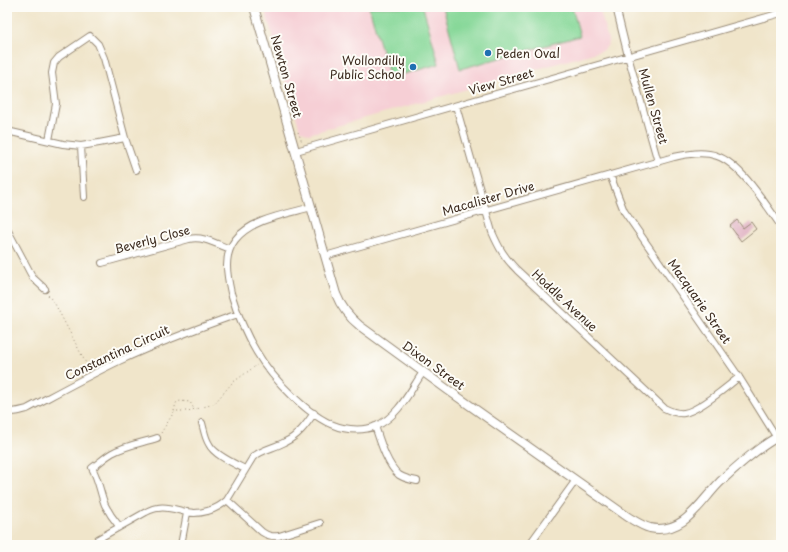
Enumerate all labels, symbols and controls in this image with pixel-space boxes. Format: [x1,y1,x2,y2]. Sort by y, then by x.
street label: Newton Street [267,33,307,120]
place label: Peden Oval [496,44,560,62]
marker: Peden Oval [483,48,493,58]
place label: Wollondilly Public School [330,51,405,83]
marker: Wollondilly Public School [408,62,418,72]
street label: View Street [466,63,536,99]
street label: Mullen Street [635,66,673,146]
street label: Macalister Drive [440,176,536,220]
street label: Beverly Close [112,220,192,258]
street label: Macquarie Street [664,255,736,347]
street label: Hoddle Avenue [528,265,602,336]
street label: Constantina Circuit [62,320,172,384]
street label: Dixon Street [399,336,469,394]

